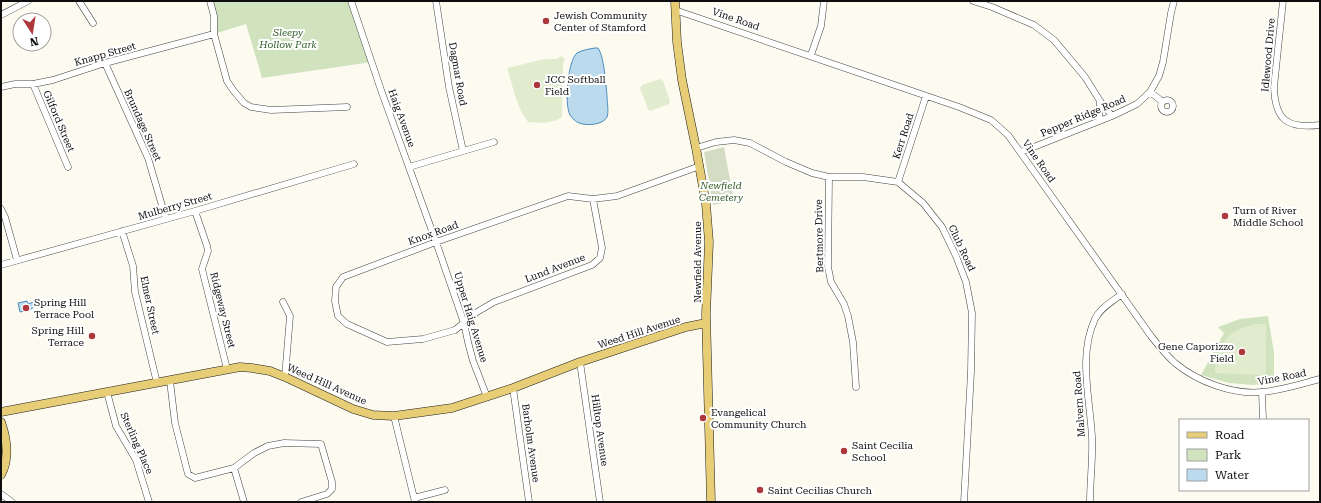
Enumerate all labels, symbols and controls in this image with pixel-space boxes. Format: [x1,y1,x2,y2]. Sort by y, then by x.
street label: Vine Road [711,6,762,32]
place label: Jewish Community Center of Stamford [554,10,647,33]
north arrow [12,12,52,52]
marker: Jewish Community Center of Stamford [541,16,551,26]
street label: Idlewood Drive [1259,17,1277,92]
park label: Sleepy Hollow Park [258,27,317,50]
text: N [28,34,39,49]
street label: Knapp Street [73,40,137,68]
street label: Dagmar Road [447,41,469,107]
place label: JCC Softball Field [545,74,606,97]
marker: JCC Softball Field [532,80,542,90]
street label: Brundage Street [122,87,164,163]
street label: Haig Avenue [386,88,418,149]
street label: Gilford Street [41,89,77,154]
street label: Pepper Ridge Road [1039,93,1128,139]
street label: Kerr Road [890,111,916,160]
street label: Vine Road [1020,138,1058,185]
park label: Newfield Cemetery [699,180,744,203]
street label: Mulberry Street [137,190,213,222]
street label: Bertmore Drive [813,199,825,273]
place label: Turn of River Middle School [1233,205,1303,228]
marker: Turn of River Middle School [1220,211,1230,221]
street label: Knox Road [406,219,460,247]
street label: Newfield Avenue [692,221,703,303]
street label: Club Road [946,223,978,274]
street label: Lund Avenue [523,251,587,285]
street label: Upper Haig Avenue [452,270,490,364]
street label: Ridgeway Street [208,271,238,349]
street label: Elmer Street [138,275,162,335]
place label: Spring Hill Terrace Pool [34,297,94,320]
marker: Spring Hill Terrace Pool [21,303,31,313]
street label: Weed Hill Avenue [596,313,682,350]
place label: Spring Hill Terrace [32,325,84,348]
marker: Spring Hill Terrace [87,331,97,341]
place label: Gene Caporizzo Field [1158,341,1235,364]
marker: Gene Caporizzo Field [1237,347,1247,357]
street label: Weed Hill Avenue [286,362,369,407]
street label: Vine Road [1257,367,1308,387]
street label: Malvern Road [1071,370,1087,438]
street label: Hilltop Avenue [590,393,611,467]
street label: Barholm Avenue [520,403,542,484]
place label: Evangelical Community Church [711,407,807,430]
street label: Sterling Place [119,411,156,476]
marker: Evangelical Community Church [698,413,708,423]
legend [1179,419,1309,491]
text: Road [1215,428,1245,442]
place label: Saint Cecilia School [852,440,913,463]
marker: Saint Cecilia School [839,446,849,456]
text: Park [1215,448,1242,462]
text: Water [1215,468,1249,482]
marker: Saint Cecilias Church [755,485,765,495]
place label: Saint Cecilias Church [768,485,872,496]

